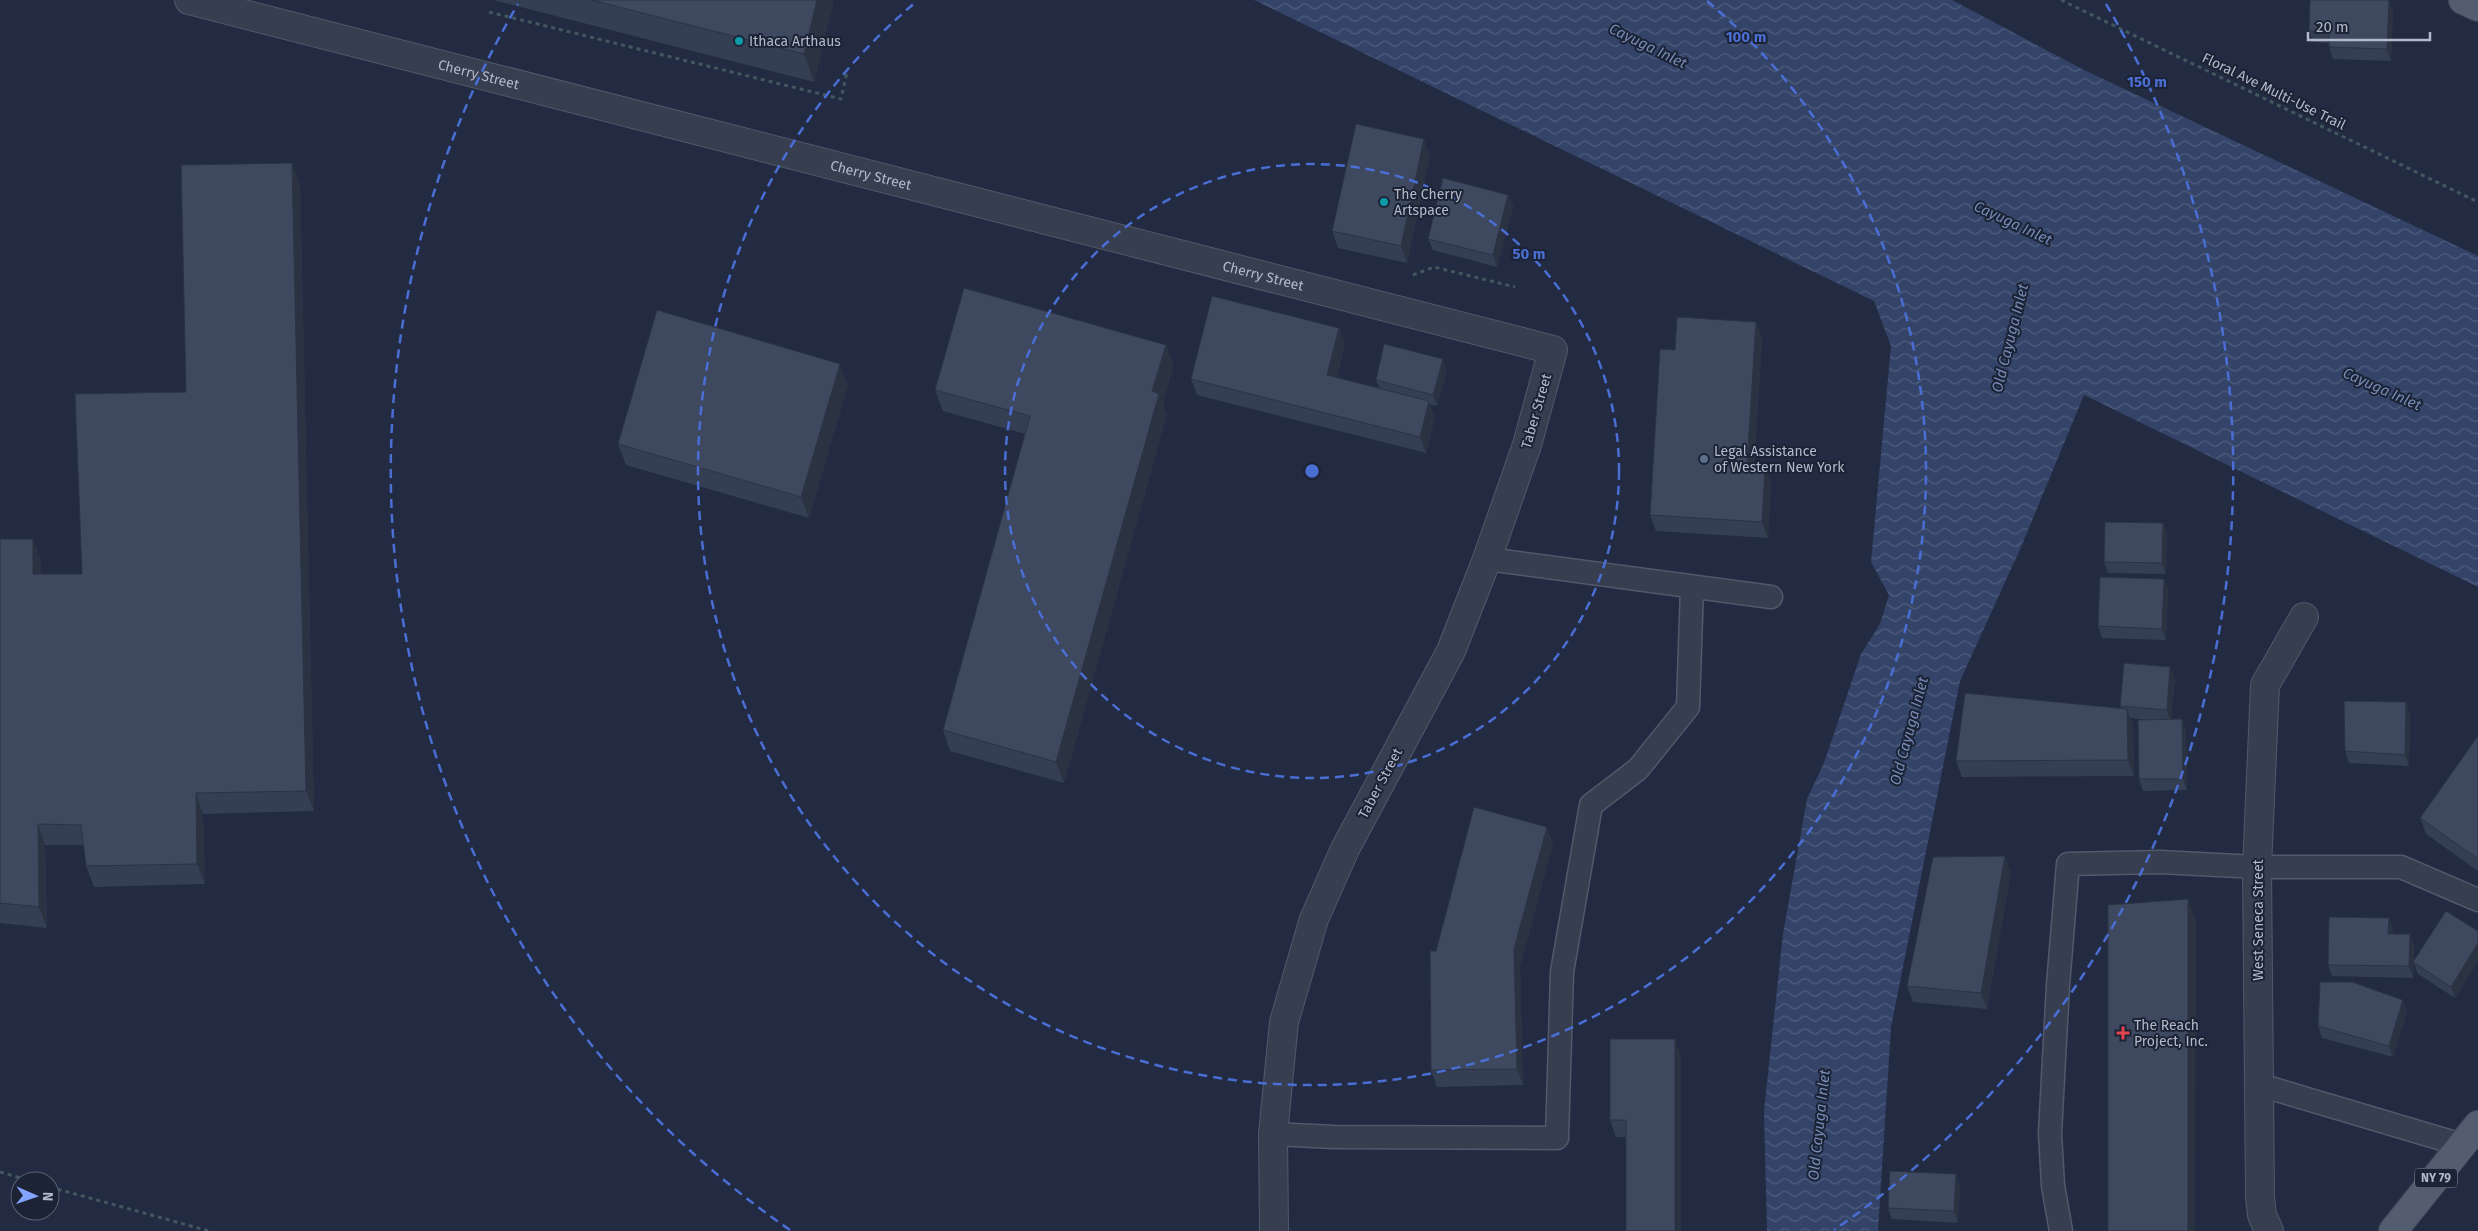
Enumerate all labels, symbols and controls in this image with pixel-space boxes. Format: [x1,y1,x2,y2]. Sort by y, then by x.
scale bar [2308,10,2430,42]
text: 20 m [2316,18,2349,36]
water label: Cayuga Inlet [1606,20,1690,73]
text: 100 m [1726,28,1766,46]
place label: Ithaca Arthaus [749,33,841,50]
marker: Ithaca Arthaus [733,35,745,47]
street label: Floral Ave Multi-Use Trail [2199,49,2348,134]
street label: Cherry Street [436,56,522,94]
text: 150 m [2127,73,2167,91]
street label: Cherry Street [828,157,914,194]
place label: The Cherry Artspace [1394,186,1462,219]
marker: The Cherry Artspace [1378,196,1390,208]
water label: Cayuga Inlet [1971,197,2055,249]
text: 50 m [1512,245,1546,263]
street label: Cherry Street [1221,258,1306,295]
water label: Old Cayuga Inlet [1988,281,2032,394]
water label: Cayuga Inlet [2340,364,2425,415]
street label: Taber Street [1518,371,1556,451]
place label: Legal Assistance of Western New York [1714,443,1845,476]
marker: Legal Assistance of Western New York [1698,453,1710,465]
centre of rings [1303,462,1321,480]
water label: Old Cayuga Inlet [1886,674,1932,787]
street label: Taber Street [1355,744,1407,821]
street label: West Seneca Street [2250,858,2267,981]
place label: The Reach Project, Inc. [2134,1017,2208,1050]
marker: The Reach Project, Inc. [2116,1026,2130,1040]
water label: Old Cayuga Inlet [1804,1068,1834,1181]
road number: NY 79 [2415,1168,2457,1188]
north arrow [10,1171,60,1221]
text: N [39,1191,56,1201]

